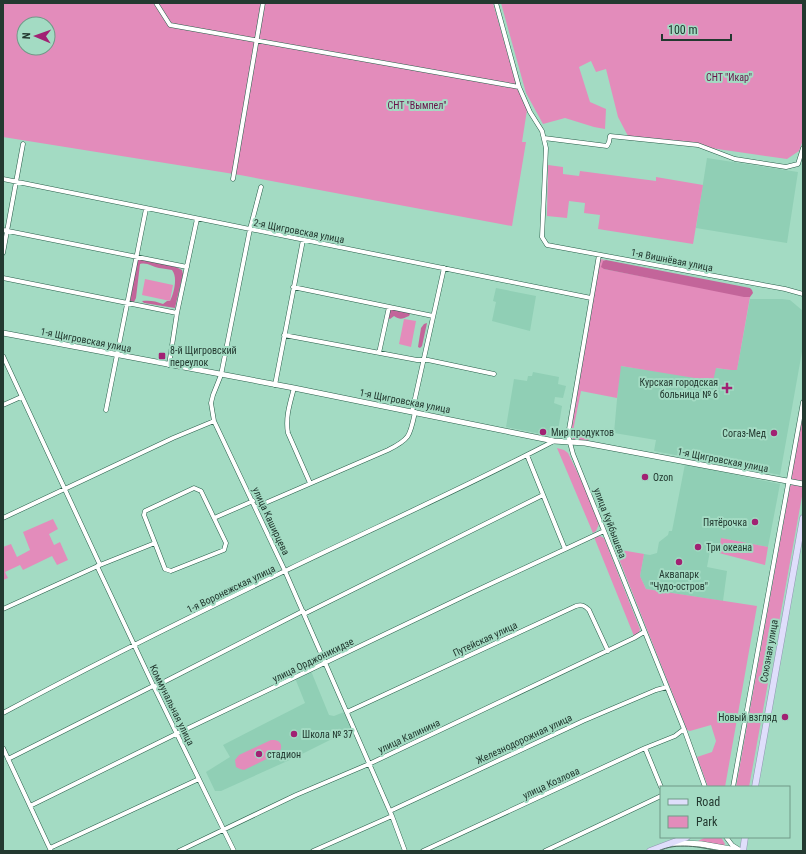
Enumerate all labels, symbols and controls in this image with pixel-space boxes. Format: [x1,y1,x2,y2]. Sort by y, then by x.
north arrow [16,16,56,56]
scale bar [662,16,731,42]
text: 100 m [668,23,698,37]
text: N [20,32,33,39]
park label: СНТ "Икар" [706,72,752,83]
park label: СНТ "Вымпел" [387,100,447,111]
street label: 2-я Щигровская улица [253,217,346,245]
street label: 1-я Вишнёвая улица [630,247,714,273]
street label: 1-я Щигровская улица [40,326,133,354]
place label: 8-й Щигровский переулок [170,345,237,368]
marker: 8-й Щигровский переулок [157,351,167,361]
place label: Курская городская больница № 6 [640,377,718,400]
marker: Курская городская больница № 6 [721,382,733,394]
street label: 1-я Щигровская улица [359,387,452,415]
marker: Мир продуктов [538,427,548,437]
place label: Мир продуктов [551,427,614,438]
place label: Согаз-Мед [722,428,767,439]
marker: Согаз-Мед [769,428,779,438]
street label: 1-я Щигровская улица [677,446,770,474]
marker: Ozon [640,472,650,482]
place label: Ozon [653,472,673,483]
street label: улица Каширцева [250,485,292,557]
street label: улица Куйбышева [592,486,629,560]
place label: Пятёрочка [703,517,747,528]
marker: Пятёрочка [750,517,760,527]
marker: Три океана [693,542,703,552]
place label: Три океана [706,542,752,553]
marker: Аквапарк "Чудо-остров" [674,557,684,567]
street label: 1-я Воронежская улица [185,563,277,615]
place label: Аквапарк "Чудо-остров" [650,569,708,592]
street label: Путейская улица [451,619,519,659]
street label: Союзная улица [758,619,780,683]
street label: улица Орджоникидзе [271,635,356,684]
street label: Коммунальная улица [148,663,196,747]
street label: Железнодорожная улица [474,712,574,766]
place label: Новый взгляд [718,712,778,723]
marker: Новый взгляд [780,712,790,722]
street label: улица Калинина [376,717,442,755]
marker: Школа № 37 [289,729,299,739]
place label: Школа № 37 [302,729,353,740]
marker: стадион [254,749,264,759]
place label: стадион [267,749,301,760]
street label: улица Козлова [521,765,581,801]
legend [660,786,790,838]
text: Road [696,795,720,809]
text: Park [696,815,718,829]

